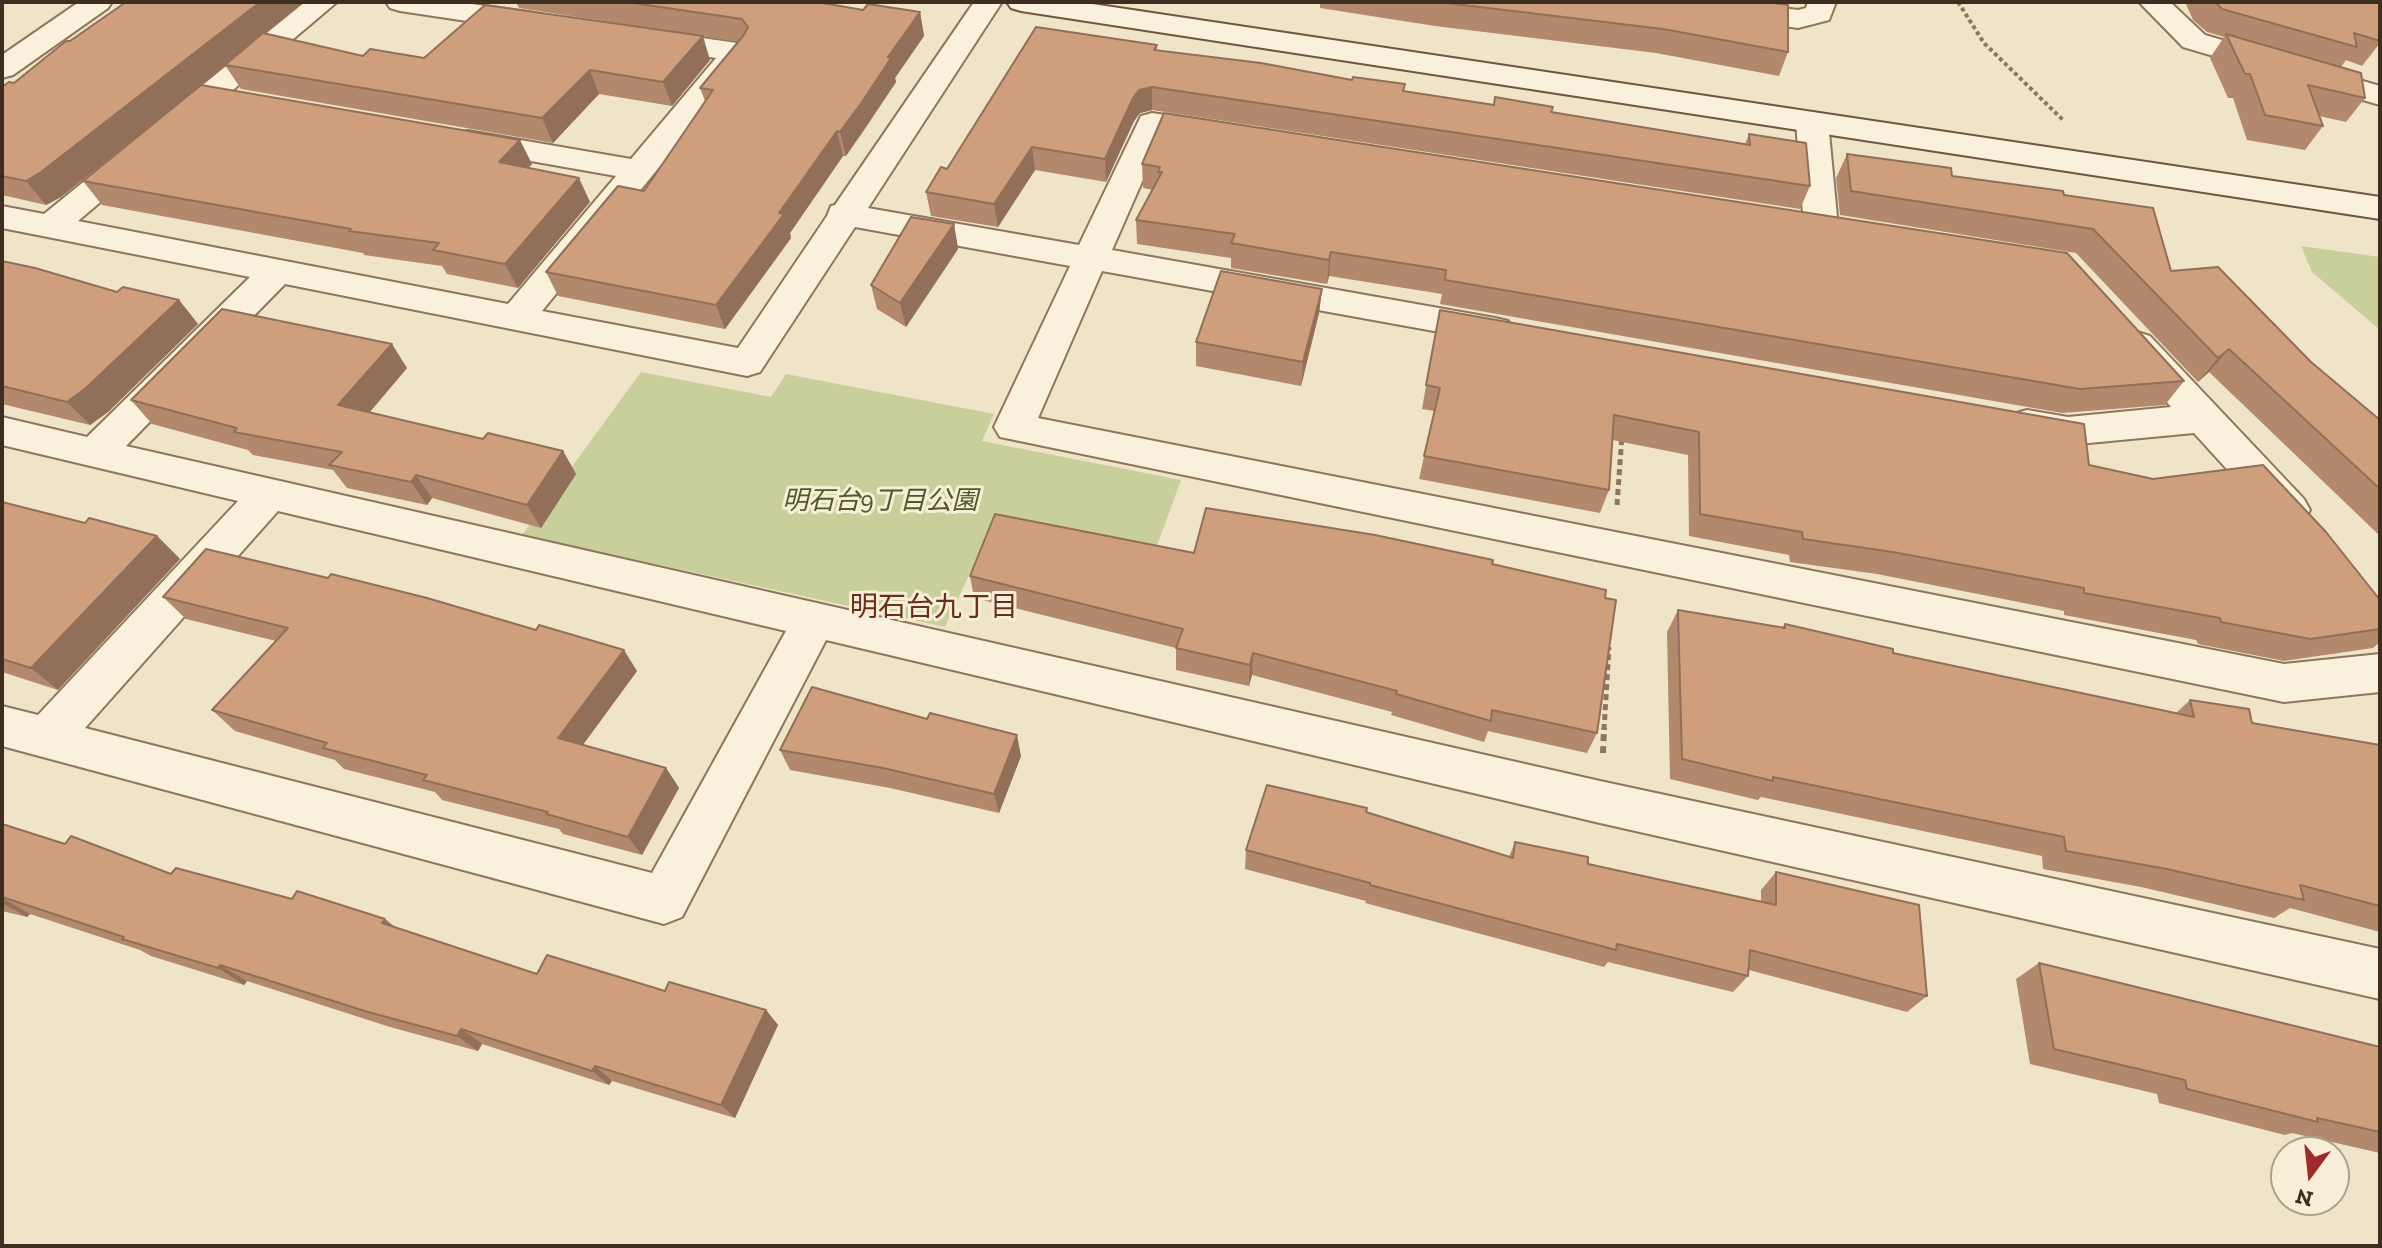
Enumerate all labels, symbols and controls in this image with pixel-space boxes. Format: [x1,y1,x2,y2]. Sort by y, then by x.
park label: 明石台9丁目公園 [782,486,978,518]
district label: 明石台九丁目 [850,591,1018,625]
north arrow [2270,1136,2350,1216]
text: N [2293,1183,2316,1213]

